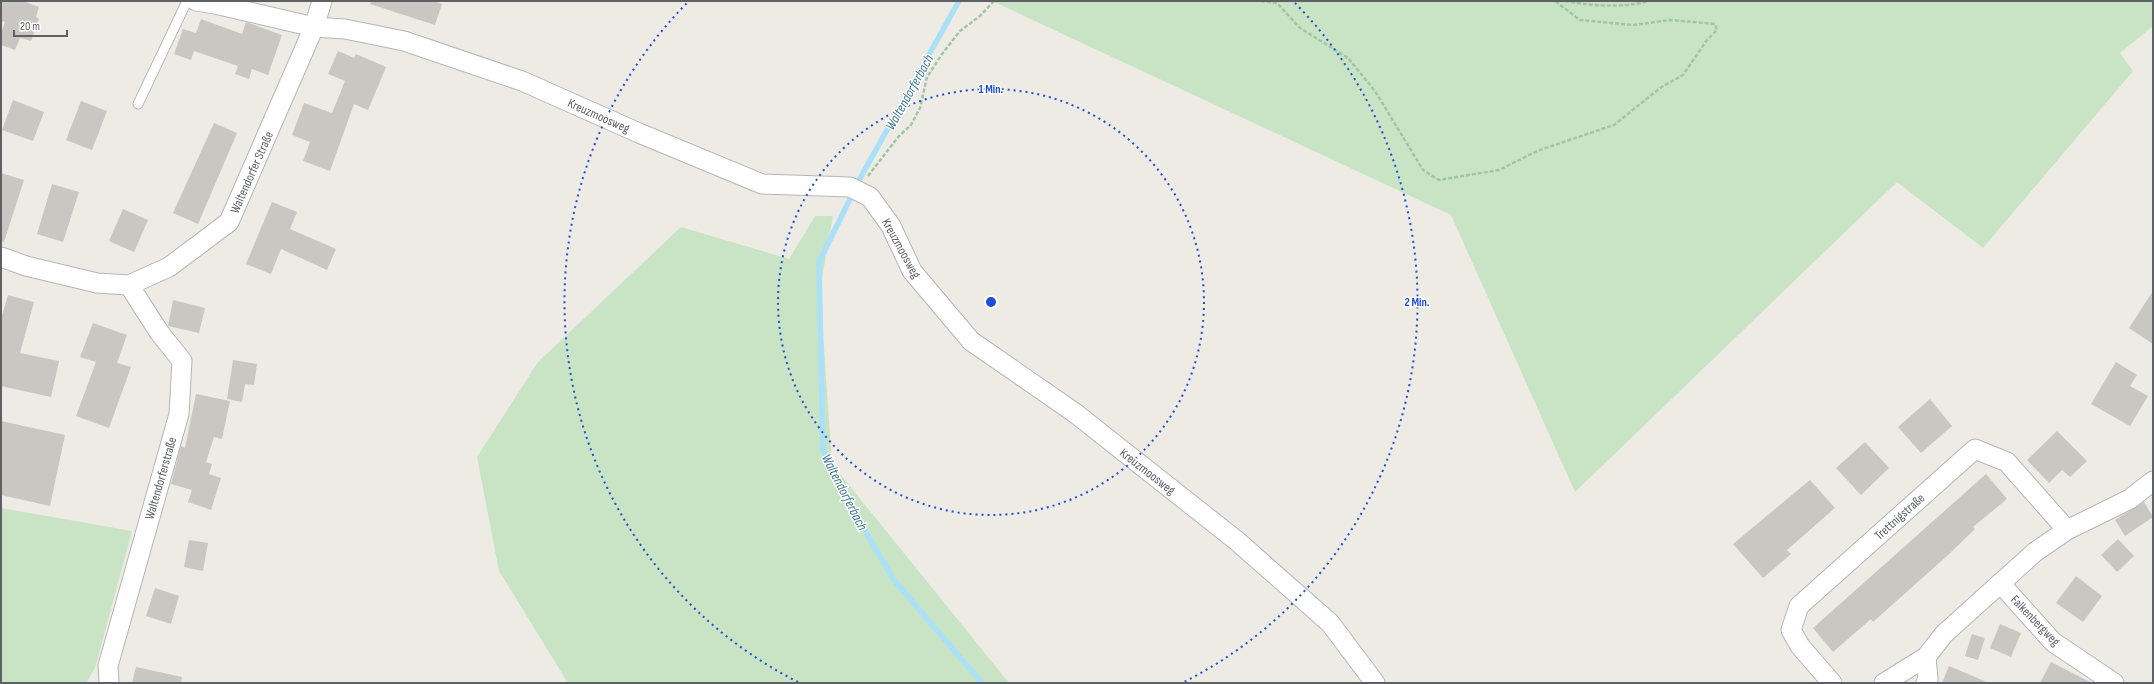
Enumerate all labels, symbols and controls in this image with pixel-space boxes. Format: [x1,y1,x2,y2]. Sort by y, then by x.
scale bar [14,12,67,38]
text: 20 m [20,19,40,34]
water label: Waltendorferbach [882,51,937,133]
text: 1 Min. [979,82,1004,97]
street label: Kreuzmoosweg [565,95,632,137]
street label: Waltendorfer Straße [227,129,277,216]
street label: Kreuzmoosweg [878,216,924,281]
centre of rings [984,295,998,309]
text: 2 Min. [1404,295,1430,310]
street label: Waltendorferstraße [142,435,180,521]
street label: Kreuzmoosweg [1116,445,1178,498]
water label: Waltendorferbach [818,451,871,533]
street label: Trettnigstraße [1871,490,1928,543]
street label: Falkenbergweg [2007,592,2063,649]

